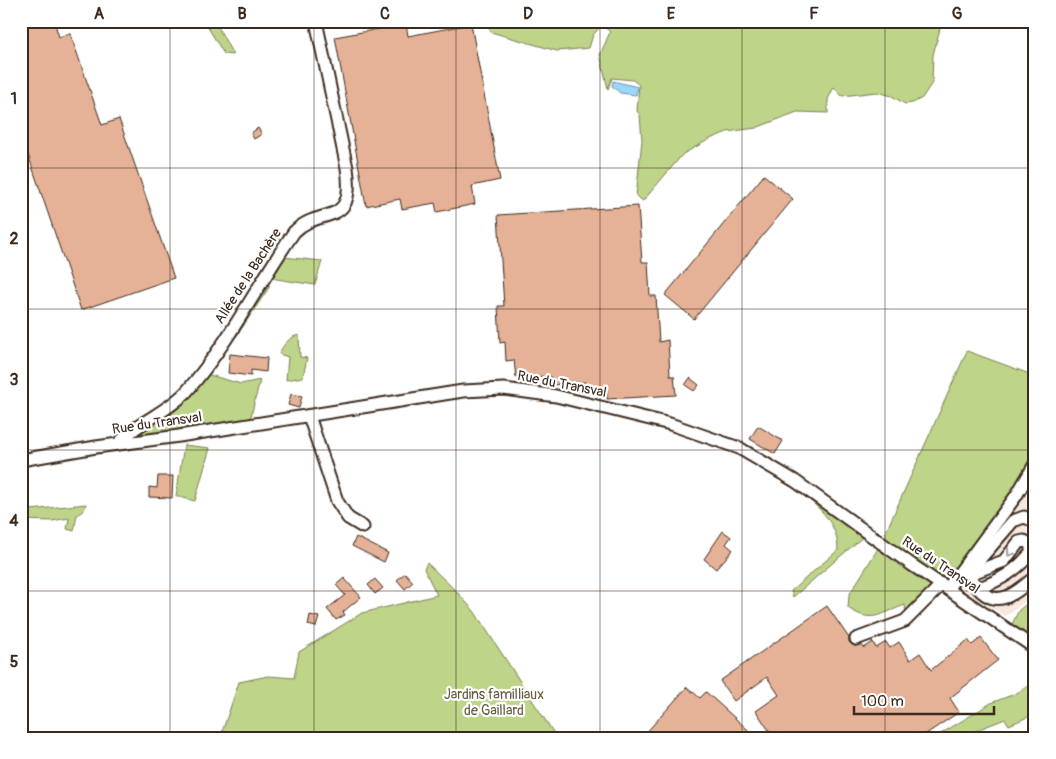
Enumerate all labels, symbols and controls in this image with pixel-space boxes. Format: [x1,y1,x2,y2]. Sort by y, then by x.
text: A [94,4,105,24]
text: B [237,4,247,24]
text: C [380,4,390,24]
text: D [523,4,533,24]
text: E [667,4,676,24]
text: F [809,4,819,24]
text: G [952,4,963,24]
text: 1 [11,89,17,109]
street label: Allée de la Bachère [211,225,285,327]
text: 2 [10,229,19,249]
street label: Rue du Transval [516,367,608,401]
text: 3 [10,370,19,390]
street label: Rue du Transval [111,408,203,438]
text: 4 [9,511,19,531]
street label: Rue du Transval [899,533,983,597]
one-way arrow [1008,547,1016,556]
text: 5 [10,652,19,672]
scale bar [854,684,994,716]
park label: Jardins familliaux de Gaillard [444,686,544,719]
text: 100 m [861,692,904,711]

